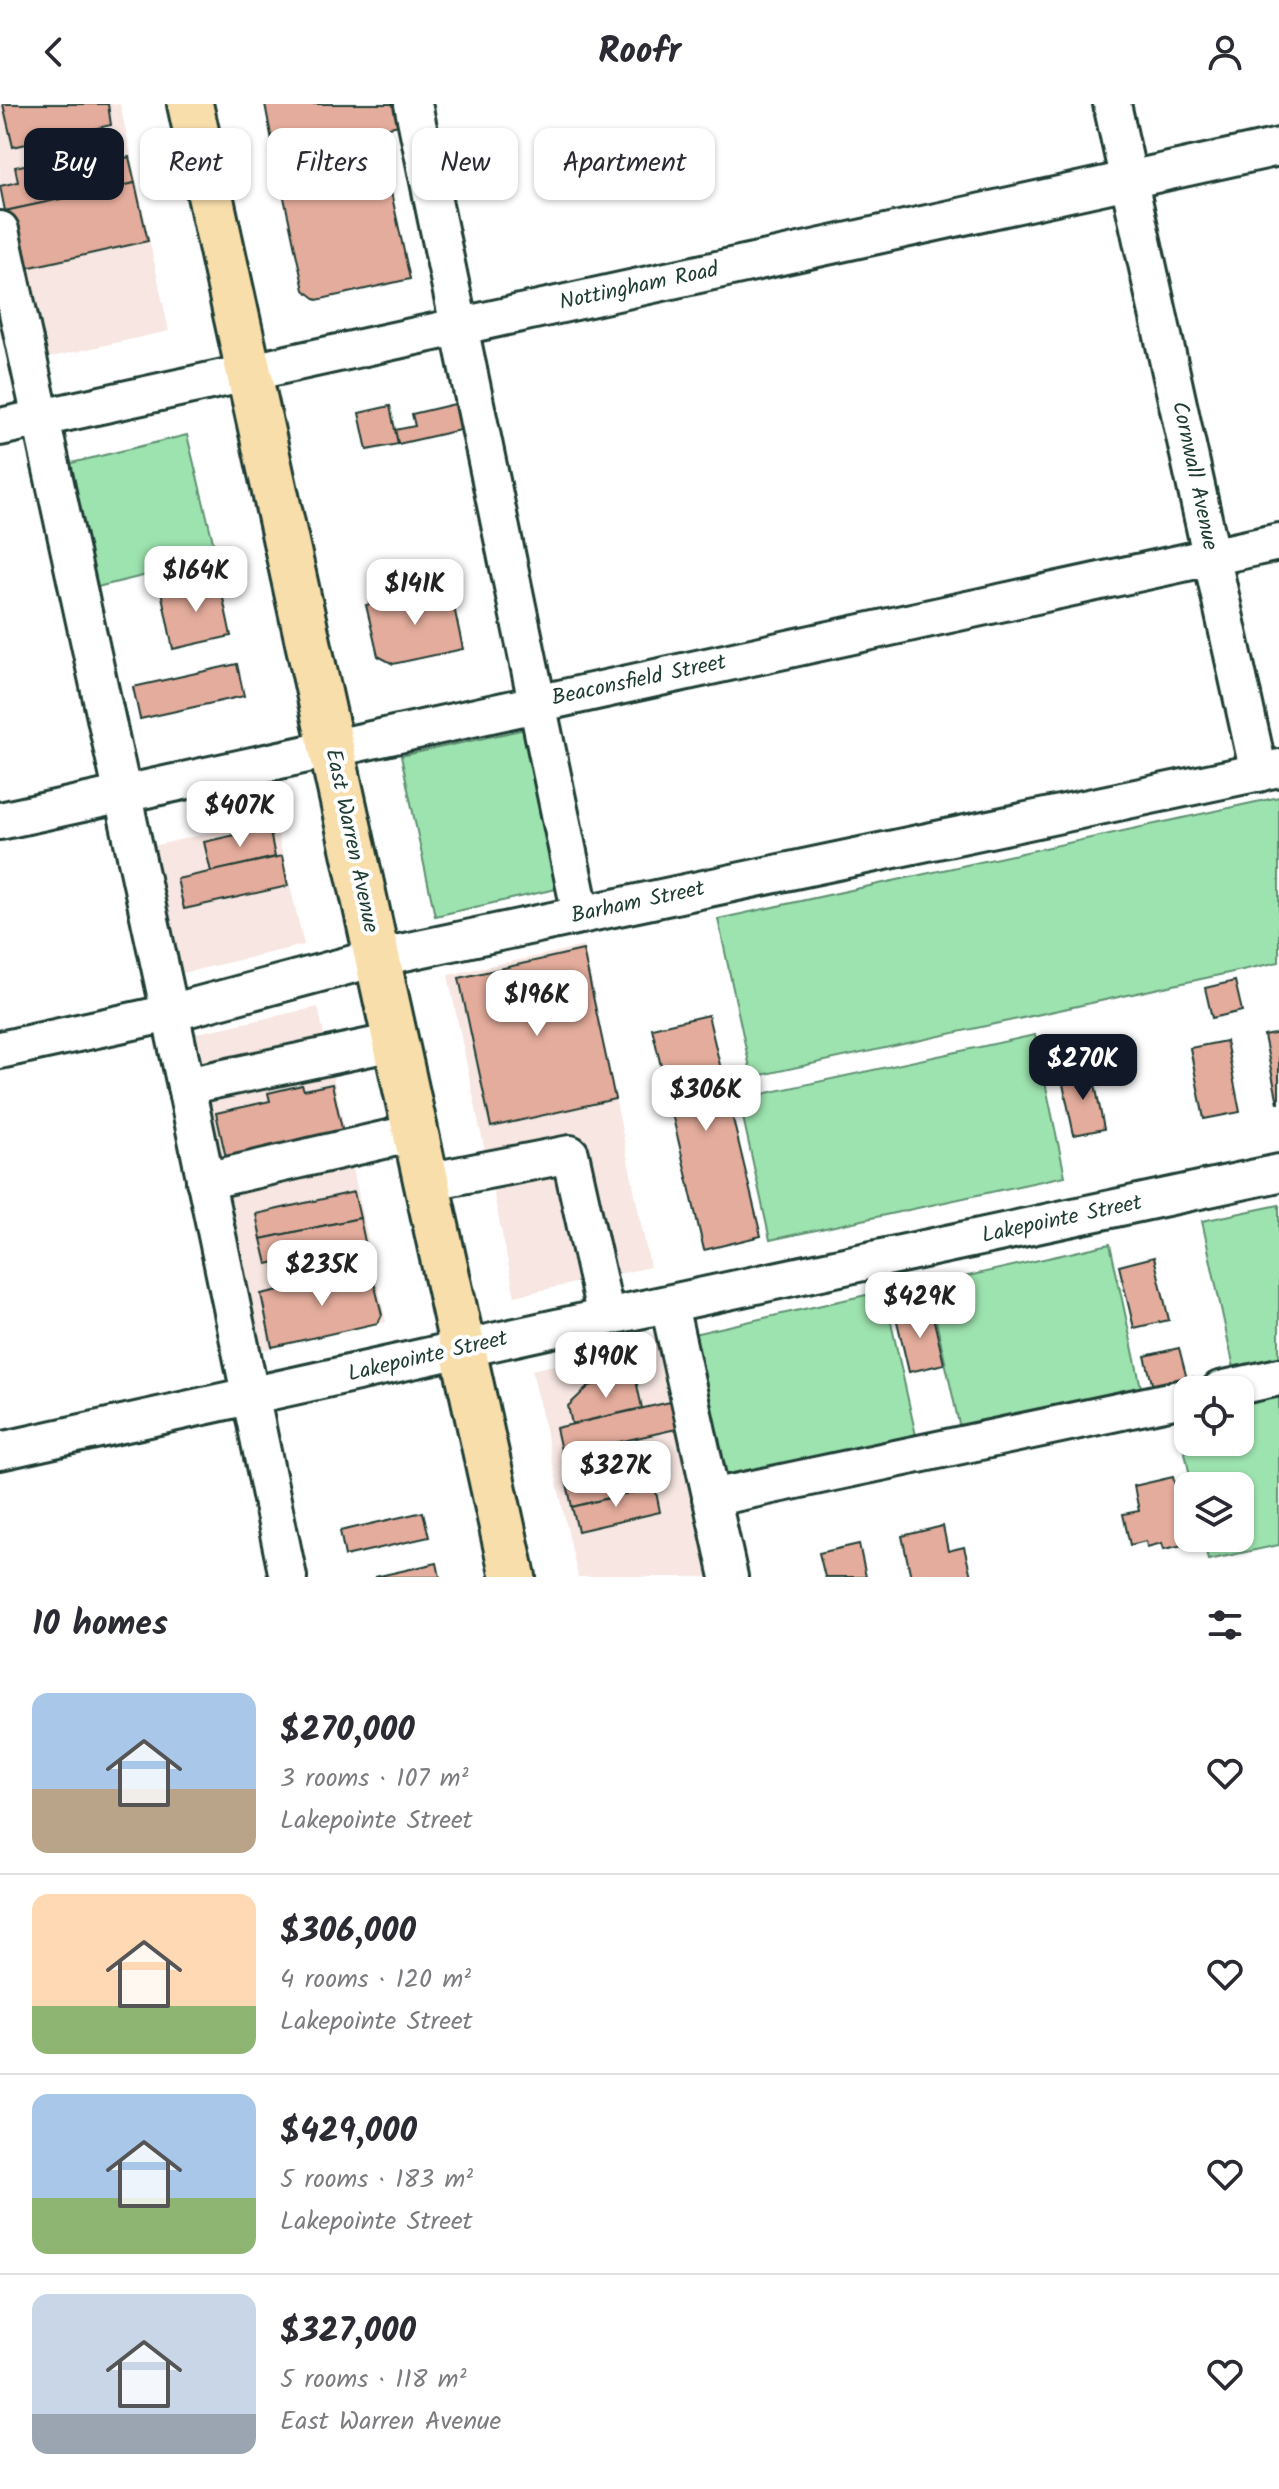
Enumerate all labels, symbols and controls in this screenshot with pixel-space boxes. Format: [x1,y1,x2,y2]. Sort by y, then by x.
text: Roofr [598,24,681,81]
icon: back [32,30,76,74]
icon: person [1203,30,1247,74]
chip: Buy [24,128,124,200]
chip: Rent [140,128,251,200]
chip: Filters [267,128,396,200]
chip: New [412,128,518,200]
chip: Apartment [534,128,715,200]
street label: Nottingham Road [556,253,723,321]
street label: Cornwall Avenue [1161,398,1227,554]
pin: $164K [140,546,252,614]
text: $164K [162,551,230,593]
pin: $141K [359,559,471,627]
text: $141K [385,564,445,606]
street label: Beaconsfield Street [549,645,730,717]
street label: East Warren Avenue [314,746,388,936]
pin: $407K [184,781,296,849]
text: $407K [205,786,275,828]
street label: Barham Street [568,872,709,934]
pin: $196K [481,970,593,1038]
text: $196K [504,975,570,1017]
pin: $270K [1027,1034,1139,1102]
text: $270K [1047,1039,1119,1081]
pin: $306K [650,1065,762,1133]
text: $306K [670,1070,742,1112]
street label: Lakepointe Street [979,1186,1146,1254]
pin: $235K [266,1240,378,1308]
text: $235K [285,1245,359,1287]
pin: $429K [864,1272,976,1340]
text: $429K [883,1277,957,1319]
street label: Lakepointe Street [345,1322,512,1392]
pin: $190K [550,1332,662,1400]
text: $190K [573,1337,639,1379]
map controls [1174,1376,1254,1552]
button: locate [1174,1376,1254,1456]
pin: $327K [560,1441,672,1509]
text: $327K [580,1446,652,1488]
button: layers [1174,1472,1254,1552]
text: 10 homes [32,1598,168,1652]
icon: filters [1203,1603,1247,1647]
text: $270,000 [280,1704,415,1758]
icon: home [96,1725,192,1821]
icon: heart [1203,1751,1247,1795]
text: 3 rooms · 107 m² [280,1758,469,1800]
text: Lakepointe Street [280,1800,473,1842]
text: $306,000 [280,1905,416,1959]
icon: home [96,1926,192,2022]
icon: heart [1203,1952,1247,1996]
text: 4 rooms · 120 m² [280,1959,471,2001]
text: Lakepointe Street [280,2001,473,2043]
text: $429,000 [280,2105,417,2159]
icon: home [96,2126,192,2222]
icon: heart [1203,2152,1247,2196]
text: 5 rooms · 183 m² [280,2159,473,2201]
text: Lakepointe Street [280,2201,473,2243]
text: $327,000 [280,2305,416,2359]
icon: home [96,2326,192,2422]
icon: heart [1203,2352,1247,2396]
text: 5 rooms · 118 m² [280,2359,466,2401]
text: East Warren Avenue [280,2401,501,2443]

